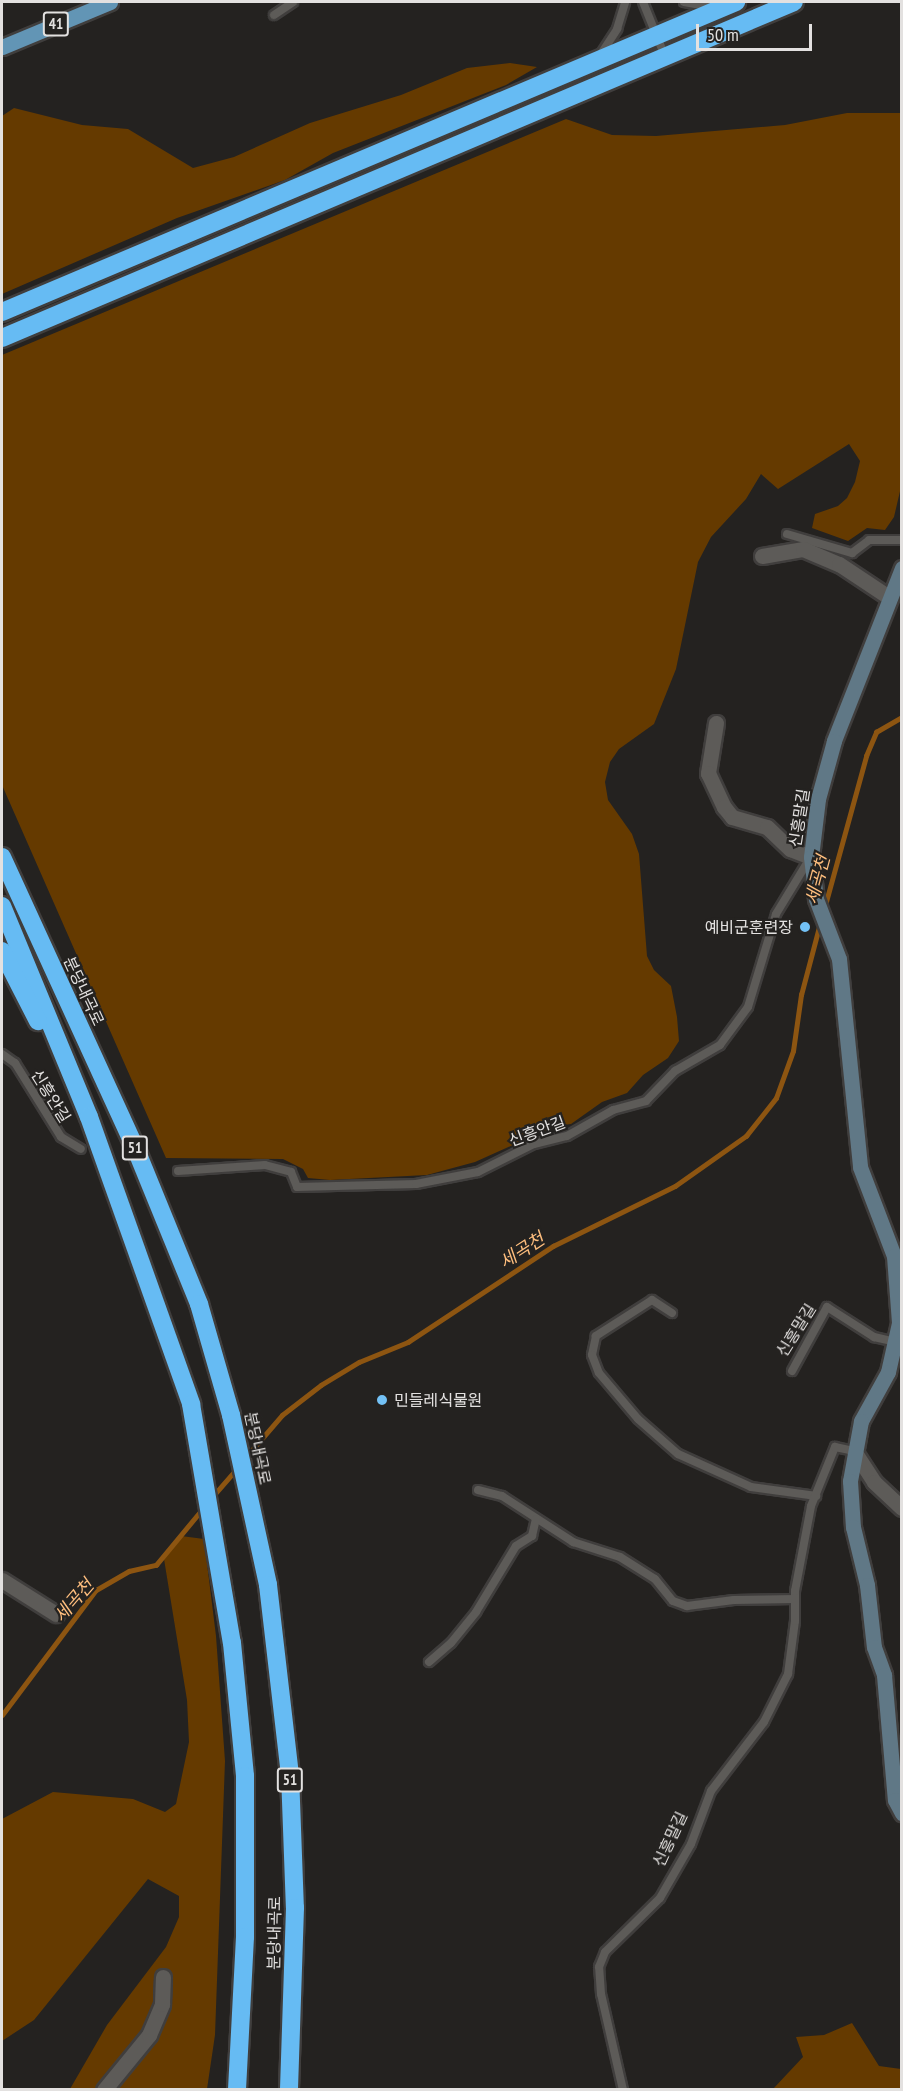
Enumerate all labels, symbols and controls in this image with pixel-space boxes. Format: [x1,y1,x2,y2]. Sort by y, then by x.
road number: 41 [42,12,70,36]
scale bar [699,12,814,50]
text: 50 m [707,23,739,46]
street label: 신흥말길 [785,787,813,849]
water label: 세곡천 [801,853,835,907]
place label: 예비군훈련장 [705,917,793,937]
marker: 예비군훈련장 [798,920,812,934]
street label: 분당내곡로 [60,954,108,1028]
street label: 신흥안길 [27,1066,75,1126]
street label: 신흥안길 [506,1112,568,1150]
road number: 51 [122,1136,148,1160]
water label: 세곡천 [495,1228,549,1274]
street label: 신흥말길 [772,1300,820,1360]
place label: 민들레식물원 [394,1390,482,1410]
marker: 민들레식물원 [375,1393,389,1407]
street label: 분당내곡로 [241,1410,275,1486]
water label: 세곡천 [50,1575,98,1627]
road number: 51 [276,1768,304,1792]
street label: 신흥말길 [649,1808,691,1870]
street label: 분당내곡로 [264,1896,284,1970]

